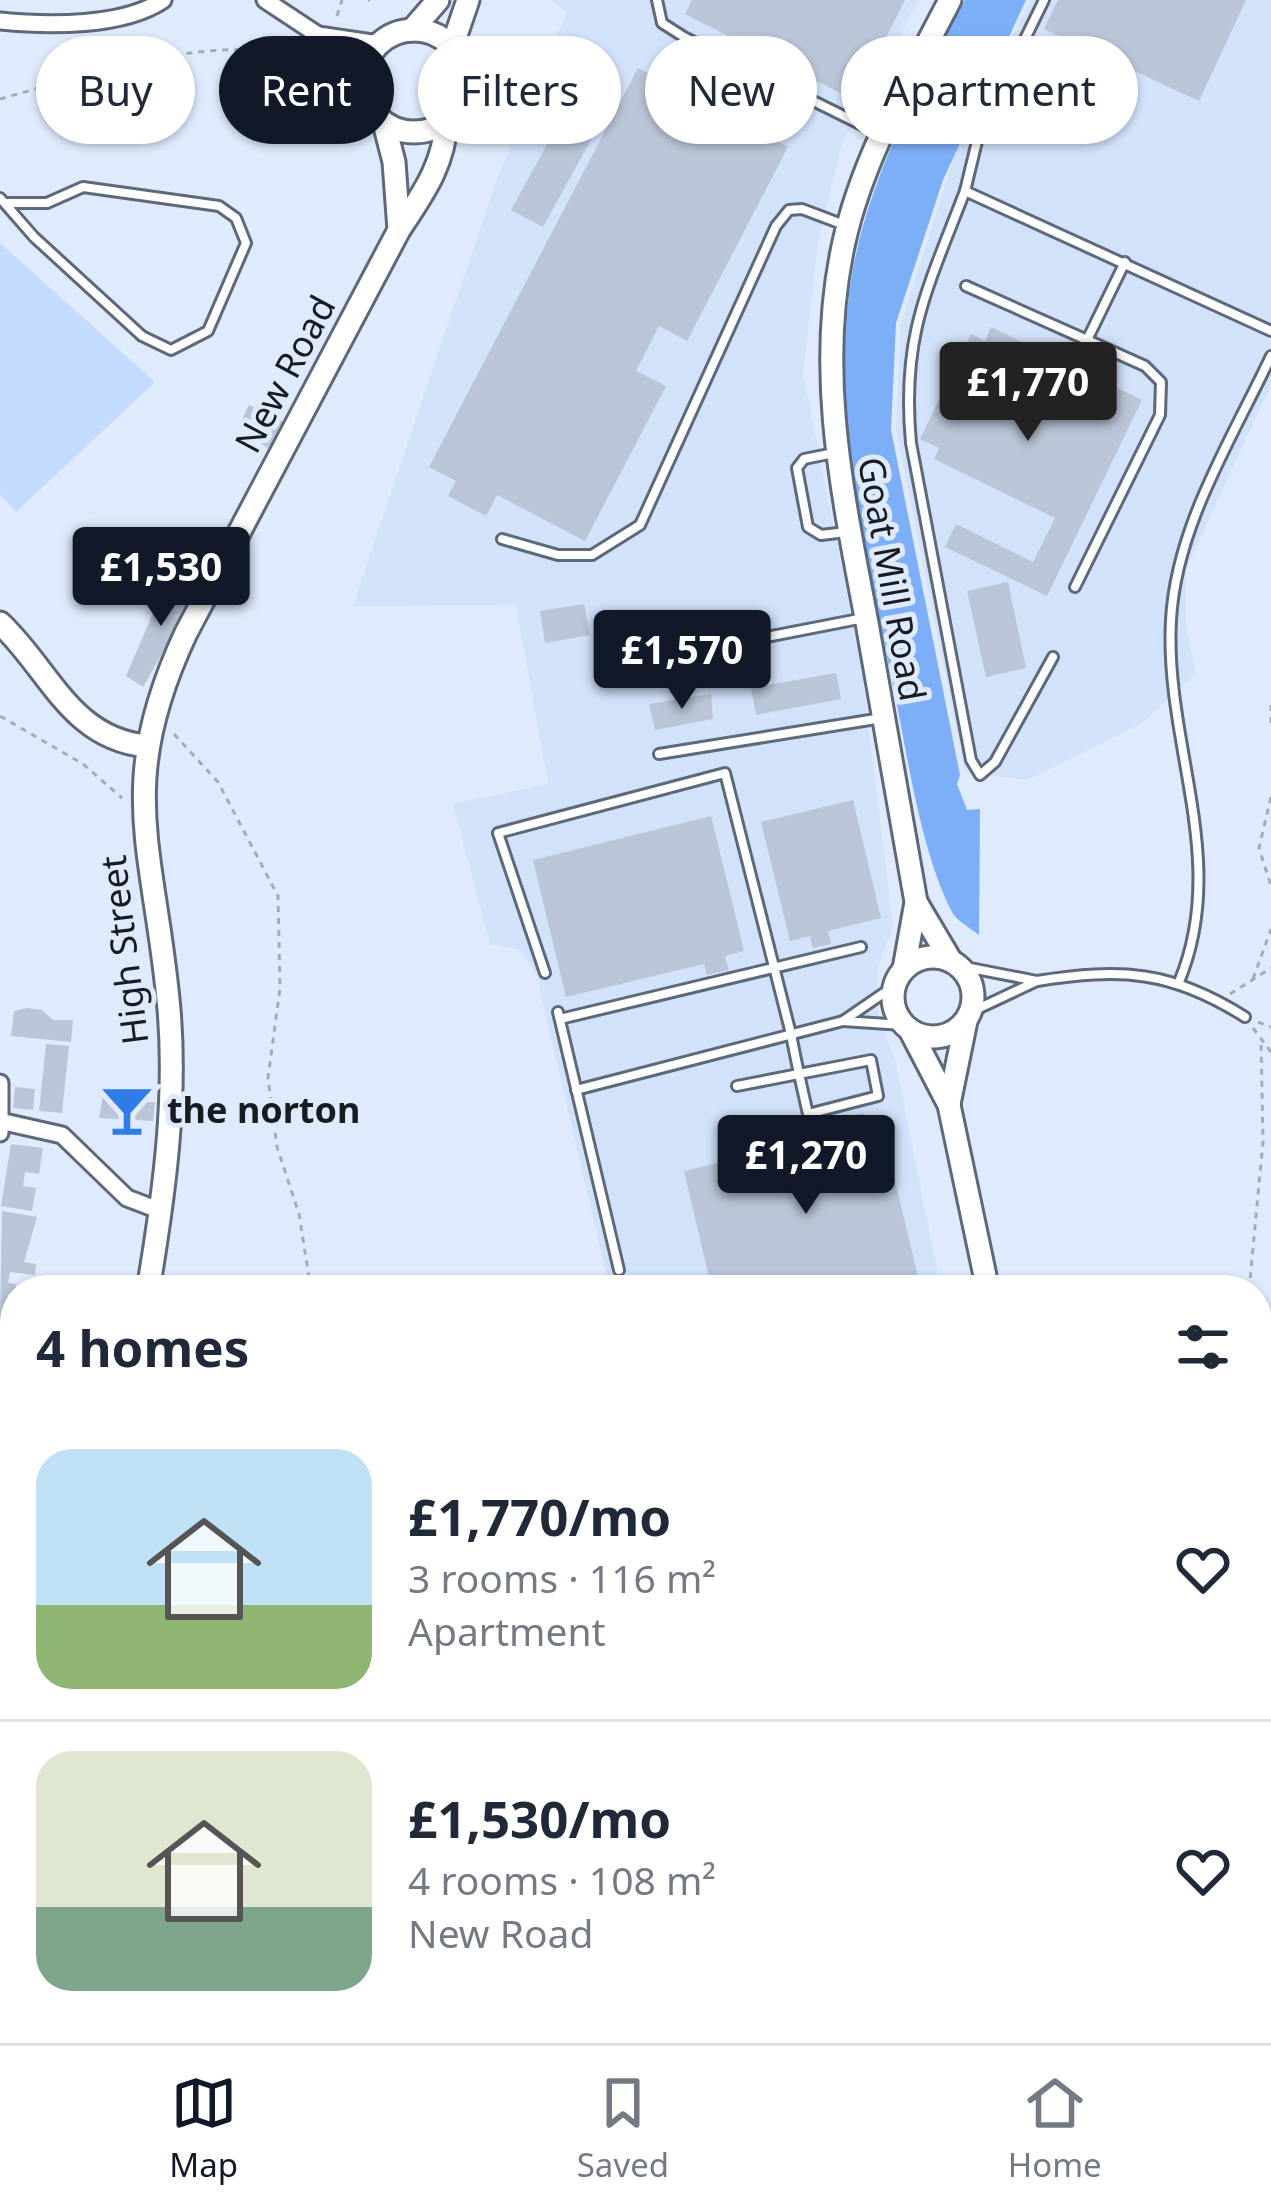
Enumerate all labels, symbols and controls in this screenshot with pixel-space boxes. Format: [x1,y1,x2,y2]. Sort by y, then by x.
chip: Buy [36,36,195,144]
chip: Rent [219,36,394,144]
chip: Filters [418,36,621,144]
chip: New [645,36,817,144]
chip: Apartment [841,36,1138,144]
street label: New Road [223,287,346,461]
pin: £1,770 [930,342,1126,444]
text: £1,770 [967,354,1089,407]
street label: Goat Mill Road [847,453,938,705]
pin: £1,530 [63,527,259,629]
text: £1,530 [100,539,222,592]
pin: £1,570 [584,610,780,712]
text: £1,570 [621,622,743,675]
street label: High Street [88,853,159,1047]
bar icon: the norton [98,1081,156,1139]
place label: the norton [167,1085,360,1134]
pin: £1,270 [708,1115,904,1217]
text: £1,270 [745,1127,867,1180]
text: 4 homes [36,1312,249,1382]
icon: filters [1170,1314,1236,1380]
text: £1,770/mo [408,1481,671,1551]
icon: home [132,1497,276,1641]
icon: heart [1170,1536,1236,1602]
text: 3 rooms · 116 m² [408,1551,716,1604]
text: Apartment [408,1604,606,1657]
text: £1,530/mo [408,1783,671,1853]
icon: home [132,1799,276,1943]
icon: heart [1170,1838,1236,1904]
text: 4 rooms · 108 m² [408,1853,716,1906]
text: New Road [408,1906,593,1959]
tab: Map [169,2070,238,2187]
tab: Saved [577,2070,669,2187]
tab: Home [1008,2070,1102,2187]

